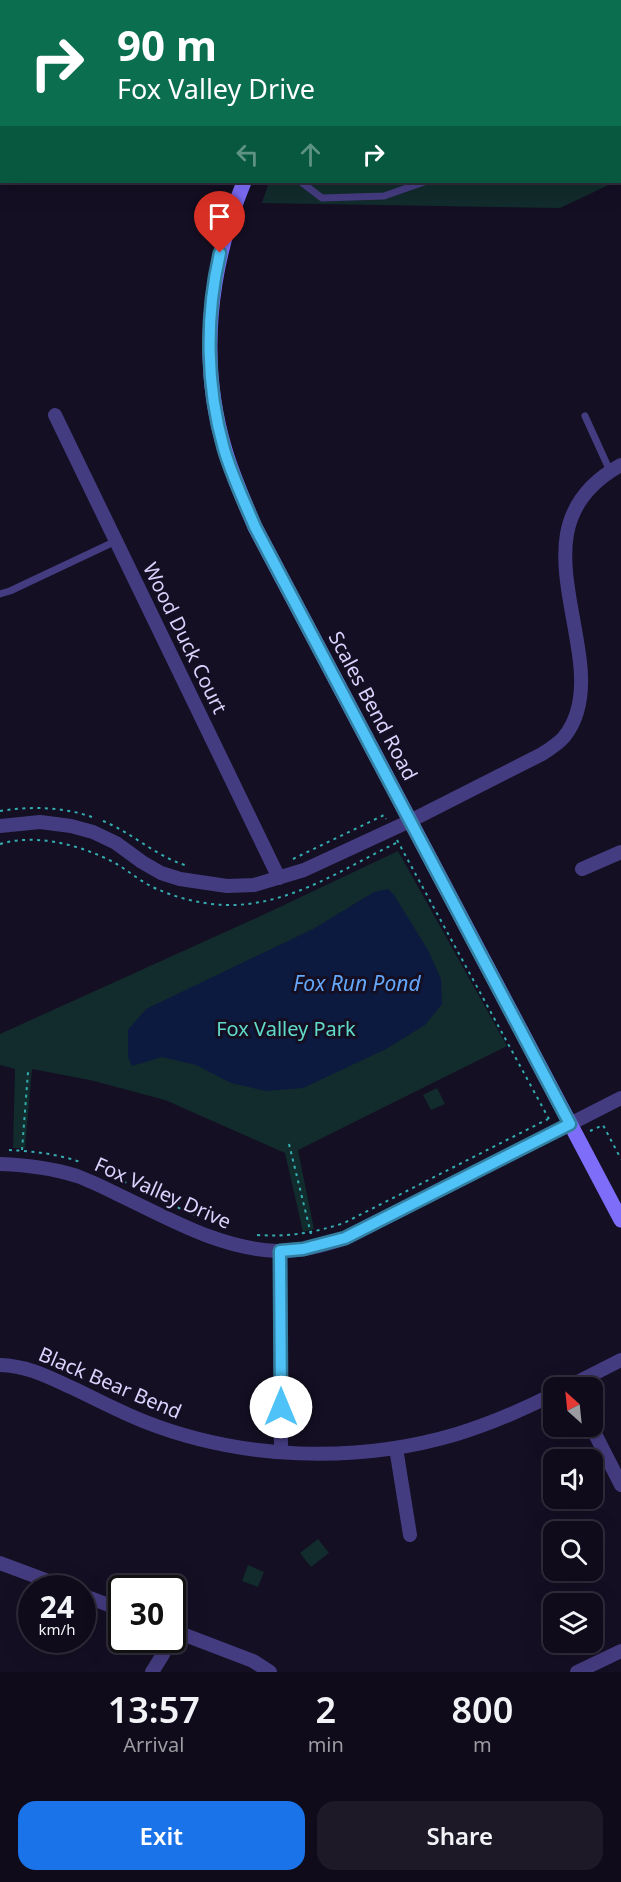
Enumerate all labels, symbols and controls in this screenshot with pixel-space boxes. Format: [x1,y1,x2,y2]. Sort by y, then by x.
text: 90 m [117,16,217,73]
icon: right [18,24,96,102]
text: Fox Valley Drive [117,70,315,107]
icon: left [231,138,264,171]
icon: ahead [294,138,327,171]
icon: right [357,138,390,171]
pin [194,191,245,253]
icon: arrive [203,200,236,233]
street label: Wood Duck Court [137,558,234,718]
street label: Scales Bend Road [323,626,424,785]
water label: Fox Run Pond [293,969,421,997]
park label: Fox Valley Park [216,1015,356,1042]
street label: Fox Valley Drive [91,1150,236,1235]
street label: Black Bear Bend [35,1340,186,1425]
position arrow [249,1375,313,1439]
north arrow [543,1377,603,1437]
map controls [543,1377,603,1653]
button: sound [543,1449,603,1509]
button: search [543,1521,603,1581]
speed limit sign: 30 [108,1575,186,1653]
text: 24 [40,1586,74,1627]
button: layers [543,1593,603,1653]
text: km/h [39,1619,75,1639]
text: 13:57 [108,1685,200,1734]
text: 2 [315,1685,336,1734]
text: 800 [452,1685,513,1734]
text: Arrival [123,1731,184,1758]
text: min [308,1731,344,1758]
text: m [473,1731,492,1758]
button: Exit [18,1801,305,1870]
button: Share [317,1801,603,1870]

